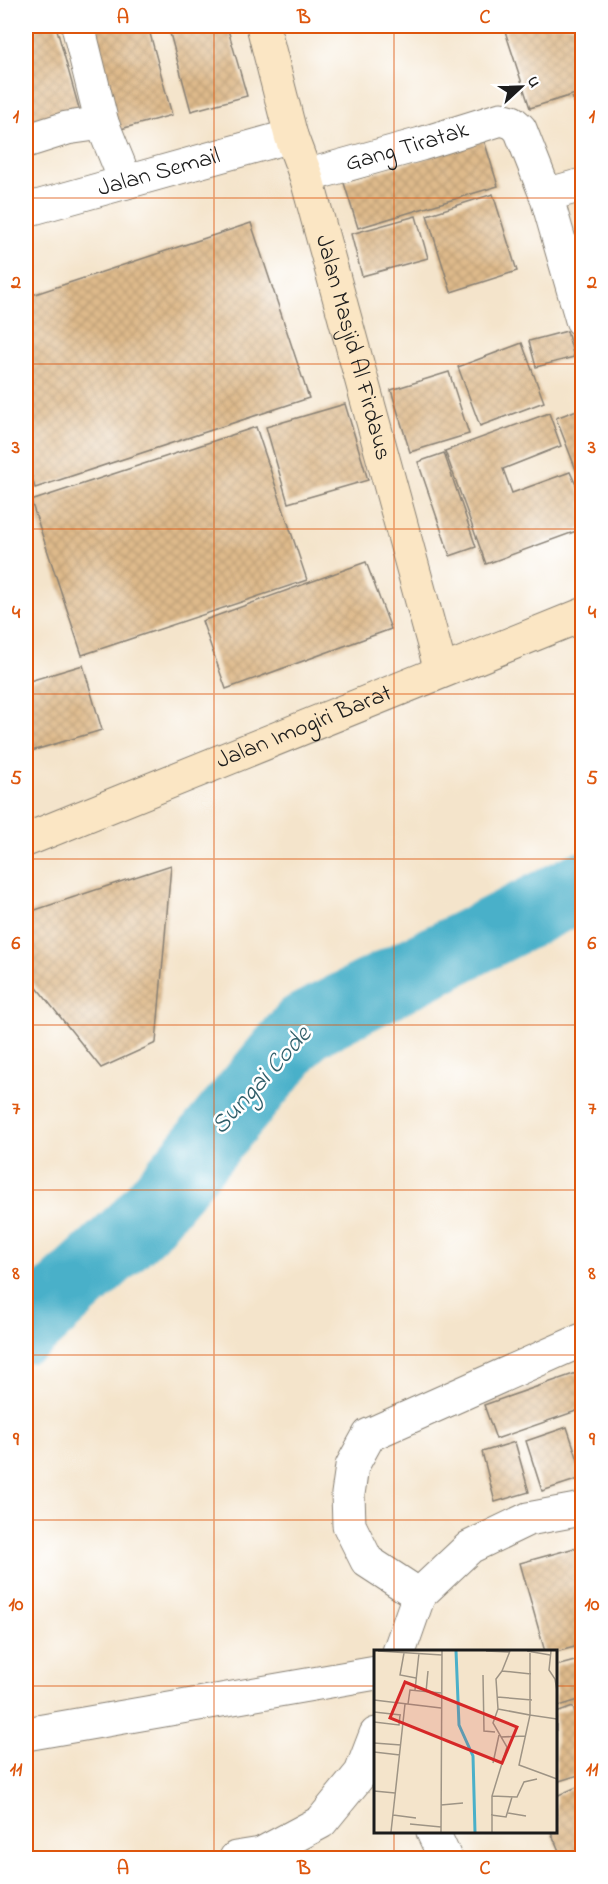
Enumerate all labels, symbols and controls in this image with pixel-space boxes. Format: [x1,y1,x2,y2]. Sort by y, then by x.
text: A [117,4,129,33]
text: B [296,4,311,33]
text: C [480,4,491,33]
north arrow [491,57,551,117]
text: U [520,73,546,91]
text: 1 [13,103,20,132]
text: 1 [589,103,596,132]
street label: Gang Tiratak [341,113,473,182]
street label: Jalan Semail [94,139,224,207]
street label: Jalan Masjid Al Firdaus [305,231,400,464]
text: 2 [10,269,21,298]
text: 2 [586,269,597,298]
text: 3 [11,434,20,463]
text: 3 [587,434,596,463]
text: 4 [12,599,21,628]
text: 4 [588,599,597,628]
street label: Jalan Imogiri Barat [211,676,397,779]
text: 5 [10,765,22,794]
text: 5 [586,765,598,794]
text: 6 [12,930,21,959]
text: 6 [588,930,597,959]
water label: Sungai Code [203,1017,322,1144]
text: 7 [12,1095,21,1124]
text: 7 [588,1095,597,1124]
text: 8 [11,1260,20,1289]
text: 8 [587,1260,596,1289]
text: 9 [12,1426,20,1455]
text: 9 [588,1426,596,1455]
text: 10 [9,1591,24,1620]
text: 10 [585,1591,600,1620]
inset map [374,1650,557,1833]
text: 11 [10,1756,23,1785]
text: 11 [586,1756,599,1785]
text: A [117,1855,129,1884]
text: B [296,1855,311,1884]
text: C [480,1855,491,1884]

